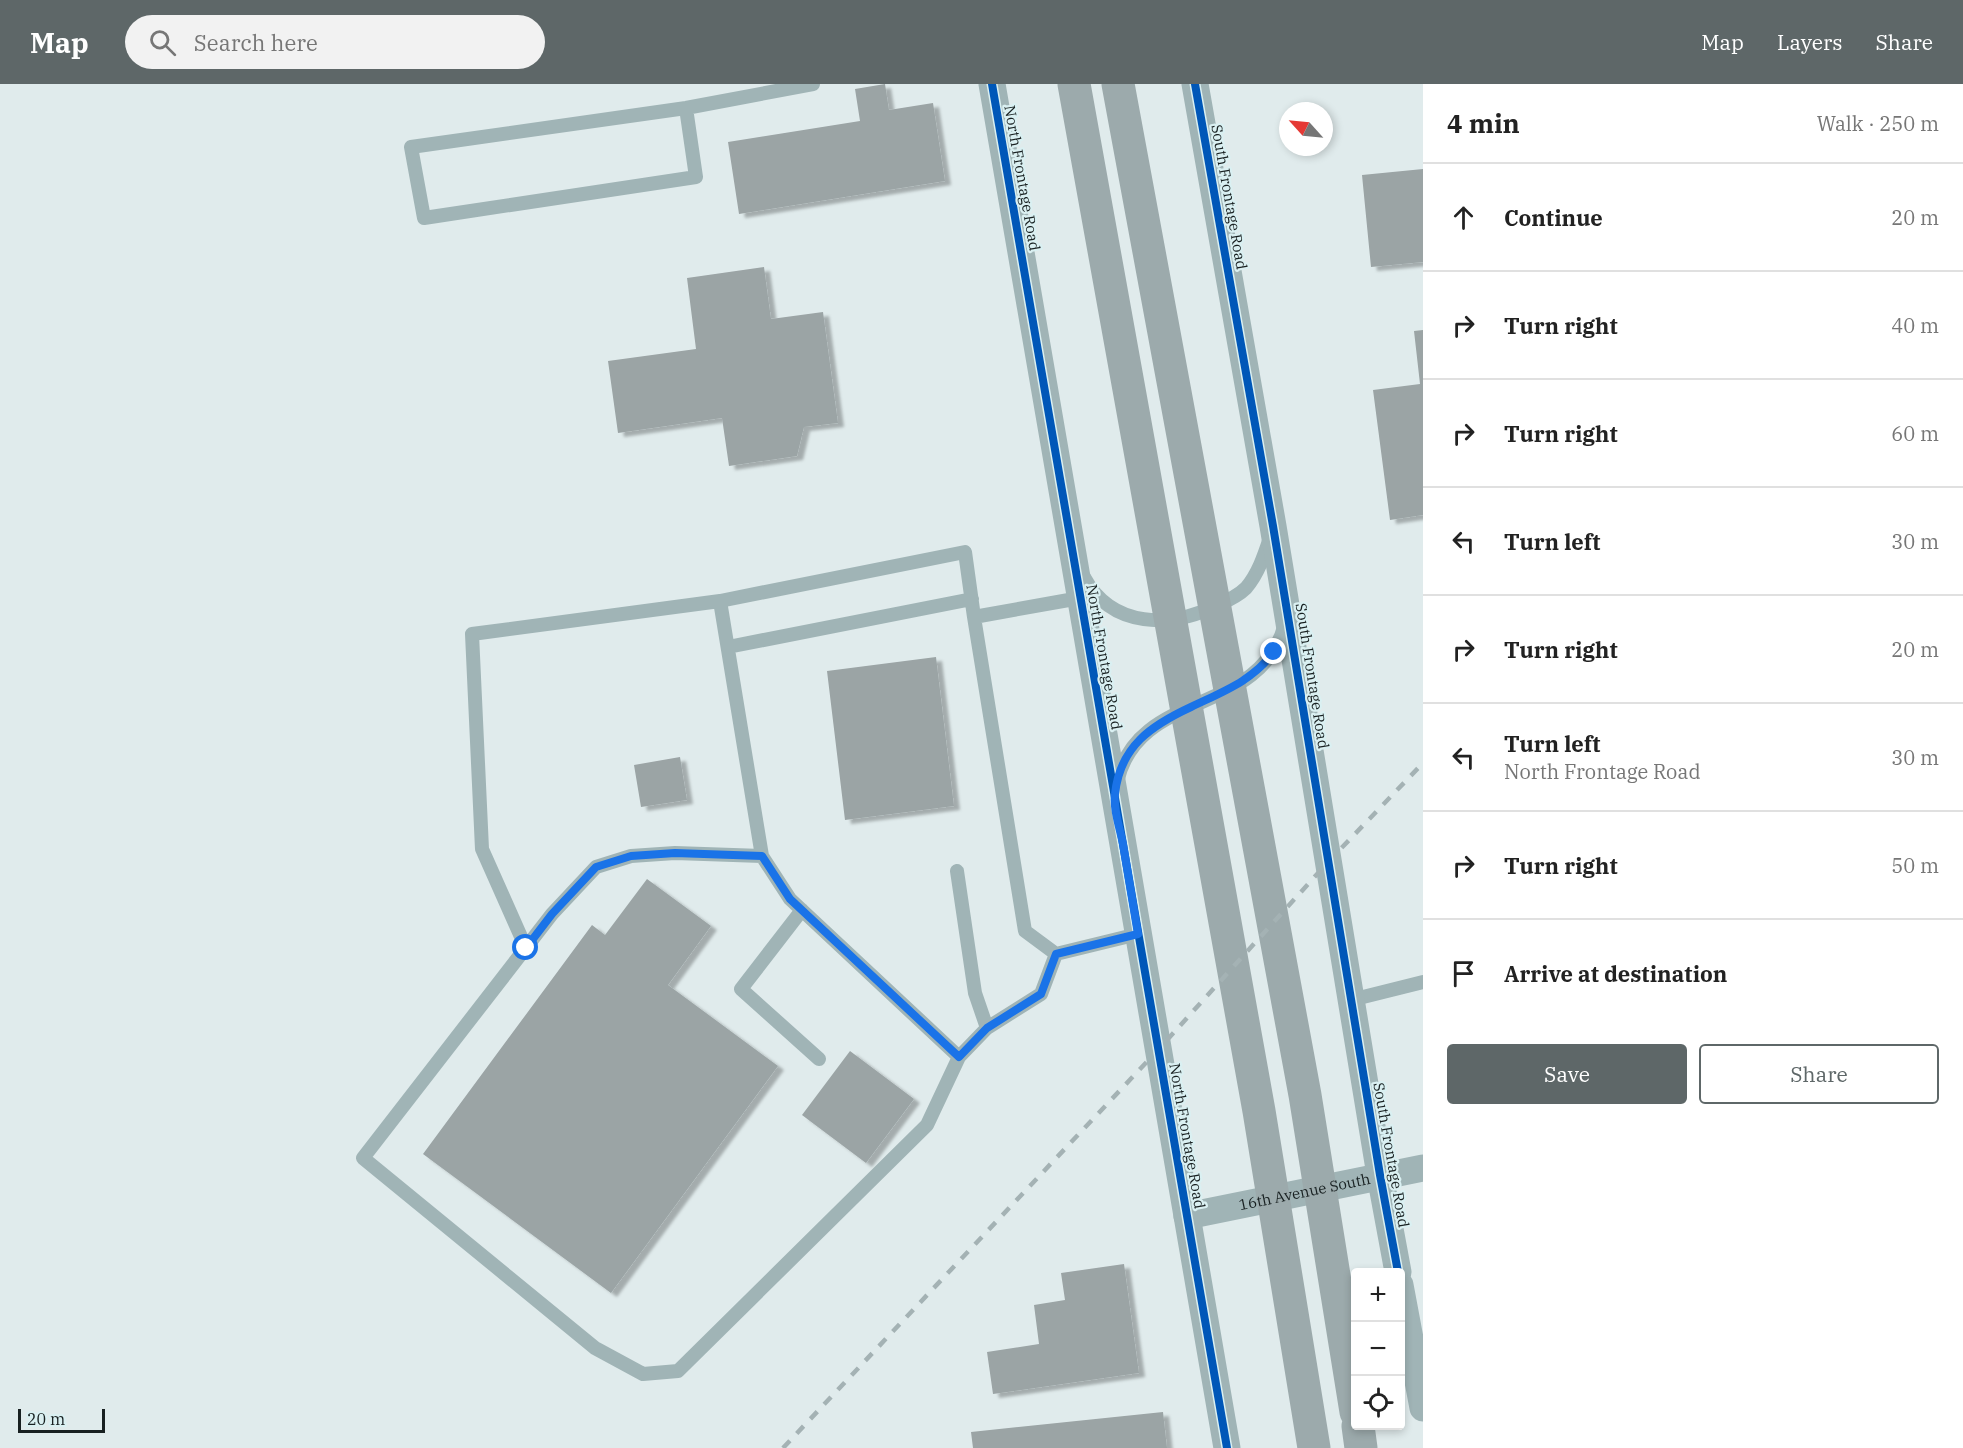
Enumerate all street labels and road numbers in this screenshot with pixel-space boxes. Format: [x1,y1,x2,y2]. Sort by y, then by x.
street label: North Frontage Road [1000,104,1045,252]
street label: South Frontage Road [1207,123,1252,271]
street label: North Frontage Road [1082,583,1127,731]
street label: South Frontage Road [1292,602,1333,750]
street label: North Frontage Road [1165,1062,1210,1210]
street label: South Frontage Road [1369,1081,1414,1229]
street label: 16th Avenue South [1237,1169,1372,1214]

